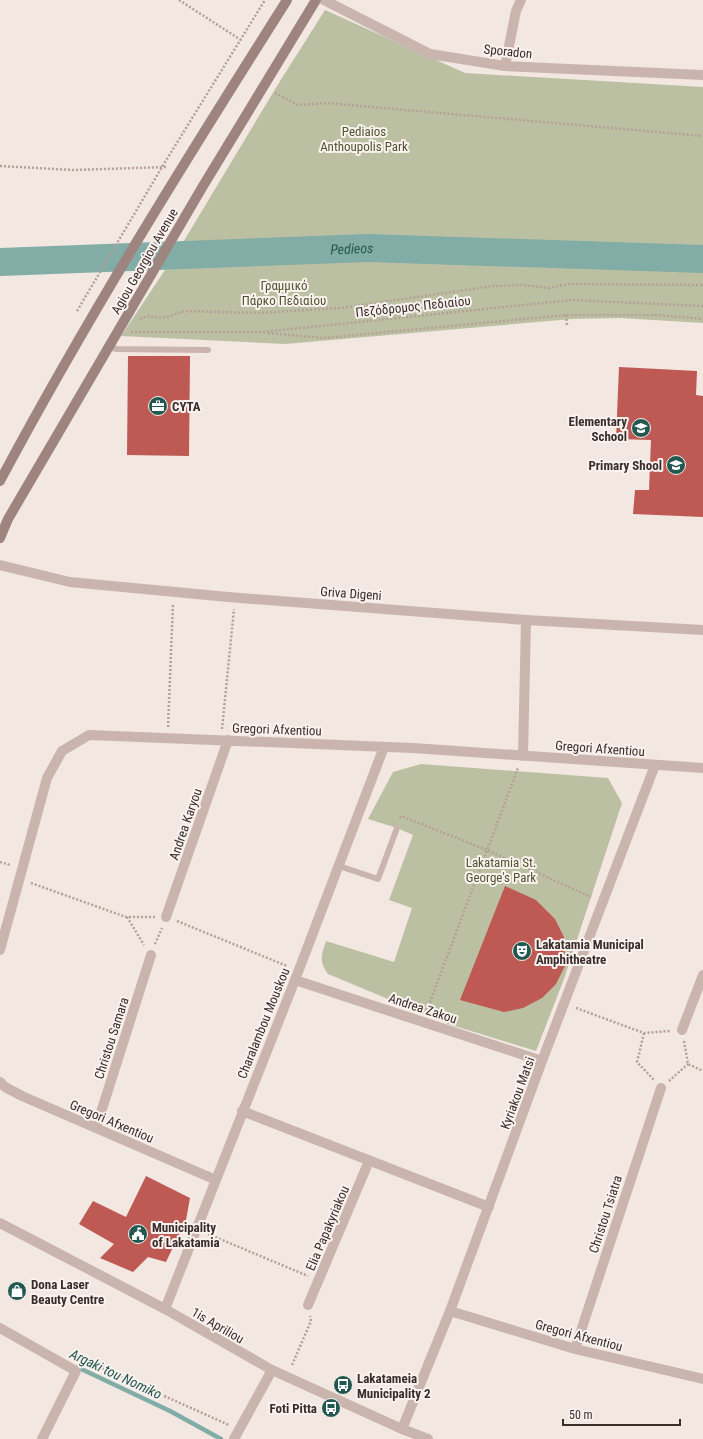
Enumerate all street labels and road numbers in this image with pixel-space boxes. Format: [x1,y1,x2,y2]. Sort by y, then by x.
street label: Sporadon [483,41,533,62]
street label: Agiou Georgiou Avenue [108,206,181,317]
street label: Πεζόδρομος Πεδιαίου [355,293,471,320]
street label: Griva Digeni [320,584,382,603]
street label: Gregori Afxentiou [232,720,322,739]
street label: Gregori Afxentiou [555,738,645,759]
street label: Andrea Karyou [166,786,205,862]
street label: Charalambou Mouskou [234,966,293,1081]
street label: Andrea Zakou [387,990,459,1027]
street label: Christou Samara [91,995,132,1081]
street label: Kyriakou Matsi [497,1055,537,1131]
street label: Gregori Afxentiou [68,1097,156,1146]
street label: Christou Tsiatra [586,1173,625,1255]
street label: Elia Papakyriakou [303,1183,352,1273]
street label: 1is Apriliou [189,1304,247,1346]
street label: Gregori Afxentiou [534,1317,624,1354]

